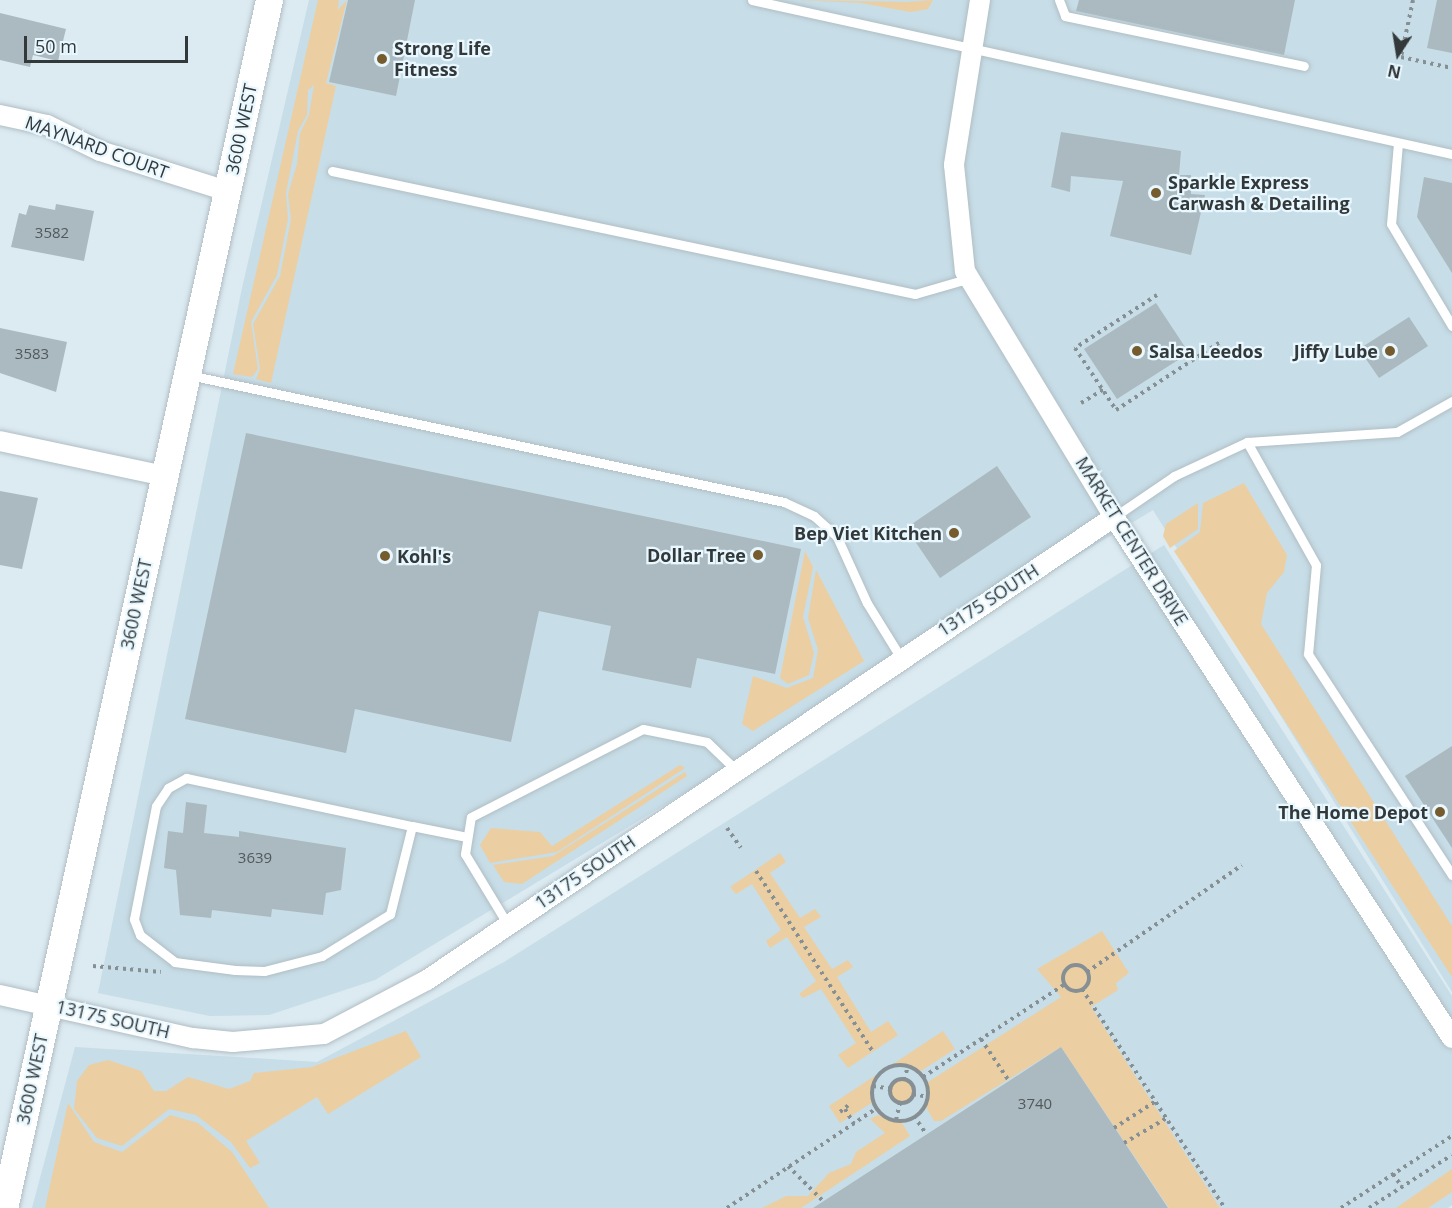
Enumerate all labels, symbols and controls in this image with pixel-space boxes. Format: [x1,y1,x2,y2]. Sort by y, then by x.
scale bar [27,24,190,62]
north arrow [1368,24,1428,84]
text: 50 m [35,34,77,58]
place label: Strong Life Fitness [394,38,491,80]
marker: Strong Life Fitness [375,52,389,66]
text: N [1386,59,1403,84]
street label: 3600 WEST [221,82,261,176]
street label: MAYNARD COURT [22,111,172,183]
place label: Sparkle Express Carwash & Detailing [1168,172,1350,214]
marker: Sparkle Express Carwash & Detailing [1149,186,1163,200]
house number: 3582 [35,224,69,242]
place label: Salsa Leedos [1149,340,1263,362]
place label: Jiffy Lube [1294,340,1378,362]
marker: Salsa Leedos [1130,344,1144,358]
marker: Jiffy Lube [1383,344,1397,358]
house number: 3583 [15,345,49,363]
street label: MARKET CENTER DRIVE [1071,453,1193,629]
place label: Bep Viet Kitchen [794,522,942,544]
marker: Bep Viet Kitchen [947,526,961,540]
place label: Dollar Tree [647,544,746,566]
place label: Kohl's [397,545,451,567]
marker: Dollar Tree [751,548,765,562]
marker: Kohl's [378,549,392,563]
street label: 3600 WEST [116,557,156,651]
street label: 13175 SOUTH [933,559,1043,641]
place label: The Home Depot [1278,801,1428,823]
marker: The Home Depot [1433,805,1447,819]
street label: 13175 SOUTH [531,831,639,913]
house number: 3639 [238,849,272,867]
street label: 13175 SOUTH [54,995,172,1043]
street label: 3600 WEST [12,1032,52,1126]
house number: 3740 [1018,1095,1052,1113]

